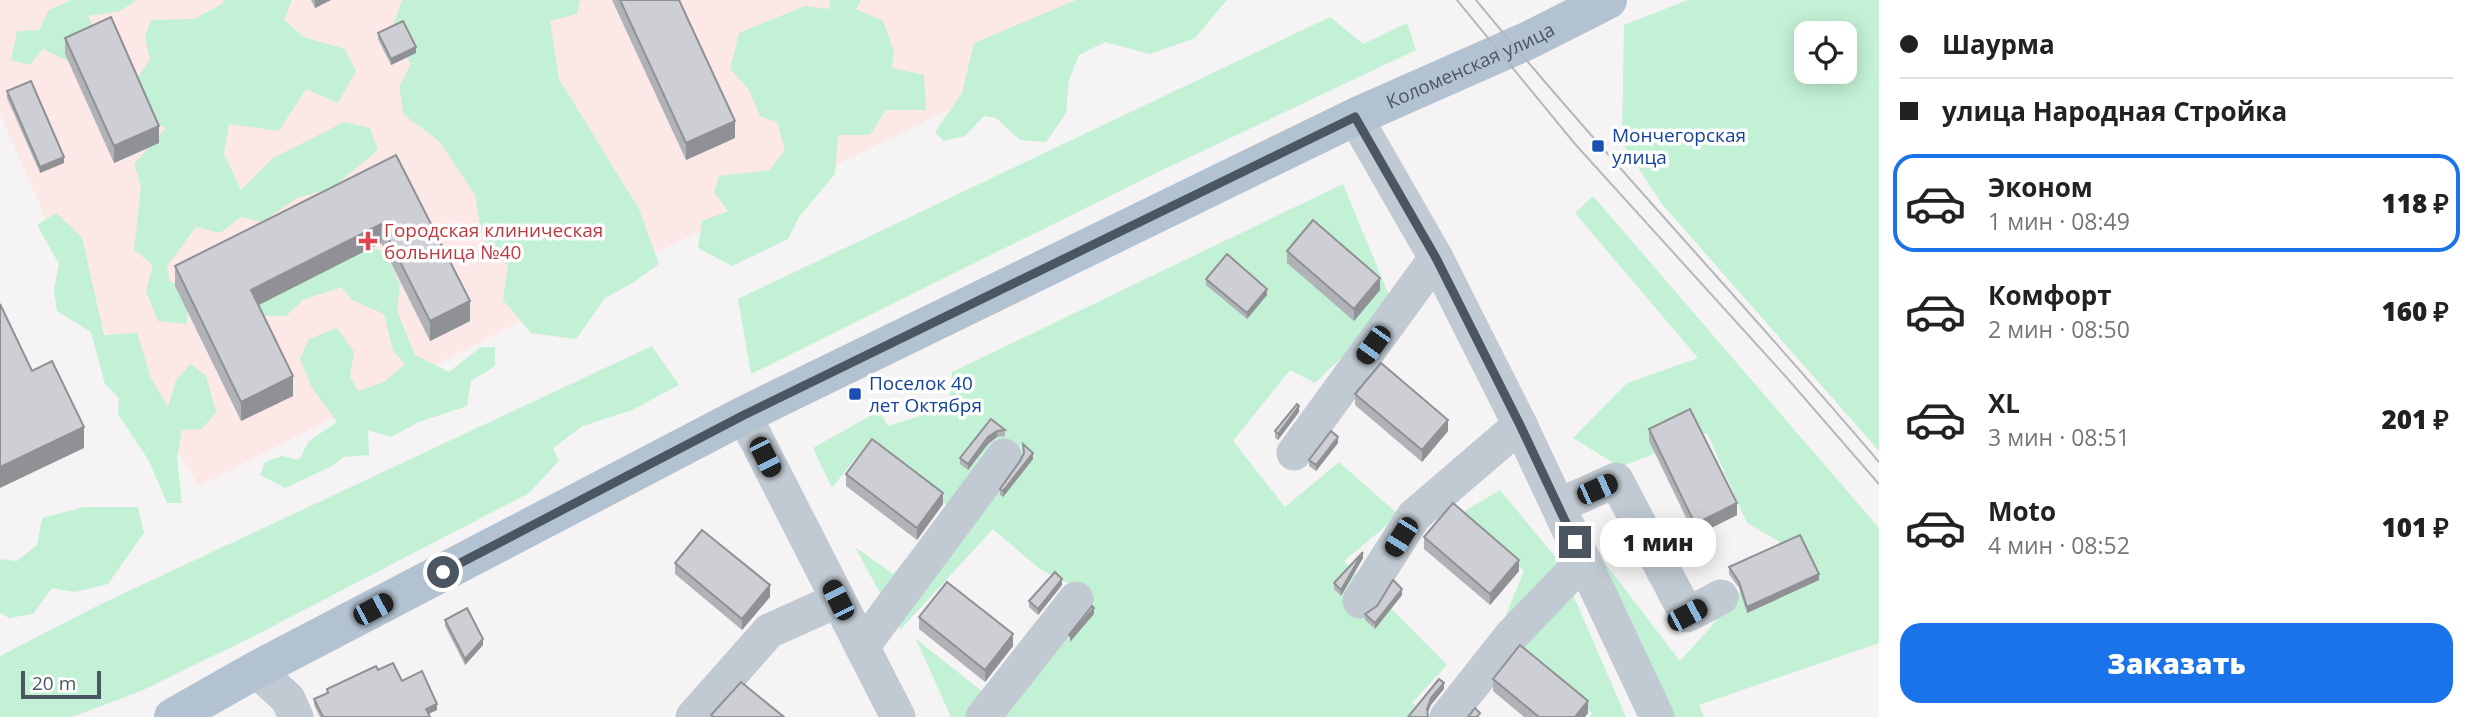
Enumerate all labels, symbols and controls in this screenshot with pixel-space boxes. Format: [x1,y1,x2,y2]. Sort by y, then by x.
street label: Коломенская улица [1382,16,1559,115]
map controls [1794,21,1857,84]
button: locate [1794,21,1857,84]
text: Шаурма [1942,26,2055,62]
text: улица Народная Стройка [1942,93,2287,129]
place label: Мончегорская улица [1612,122,1746,170]
marker: Мончегорская улица [1590,138,1606,154]
text: Эконом [1988,169,2093,205]
icon: car [1904,172,1967,235]
text: 118 ₽ [2381,185,2449,221]
text: 1 мин · 08:49 [1988,205,2130,237]
place label: Городская клиническая больница №40 [384,217,603,265]
marker: Городская клиническая больница №40 [358,231,378,251]
text: Комфорт [1988,277,2112,313]
icon: car [1904,280,1967,343]
text: 160 ₽ [2381,293,2449,329]
text: 2 мин · 08:50 [1988,313,2130,345]
car [1353,322,1394,368]
place label: Поселок 40 лет Октября [869,370,982,418]
text: XL [1988,385,2020,421]
marker: Поселок 40 лет Октября [847,386,863,402]
icon: car [1904,388,1967,451]
text: 201 ₽ [2381,401,2449,437]
text: 3 мин · 08:51 [1988,421,2130,453]
car [747,434,784,480]
car [1574,471,1621,507]
text: Moto [1988,493,2056,529]
icon: car [1904,496,1967,559]
text: 101 ₽ [2381,509,2449,545]
car [1381,514,1422,560]
callout: 1 мин [1600,518,1715,566]
route end [1559,526,1591,558]
text: 1 мин [1623,526,1693,558]
text: 4 мин · 08:52 [1988,529,2130,561]
route start [427,556,459,588]
car [820,577,857,623]
car [350,590,397,628]
car [1664,596,1711,634]
button: Заказать [1900,623,2453,703]
scale bar [21,668,102,700]
text: 20 m [32,670,76,696]

